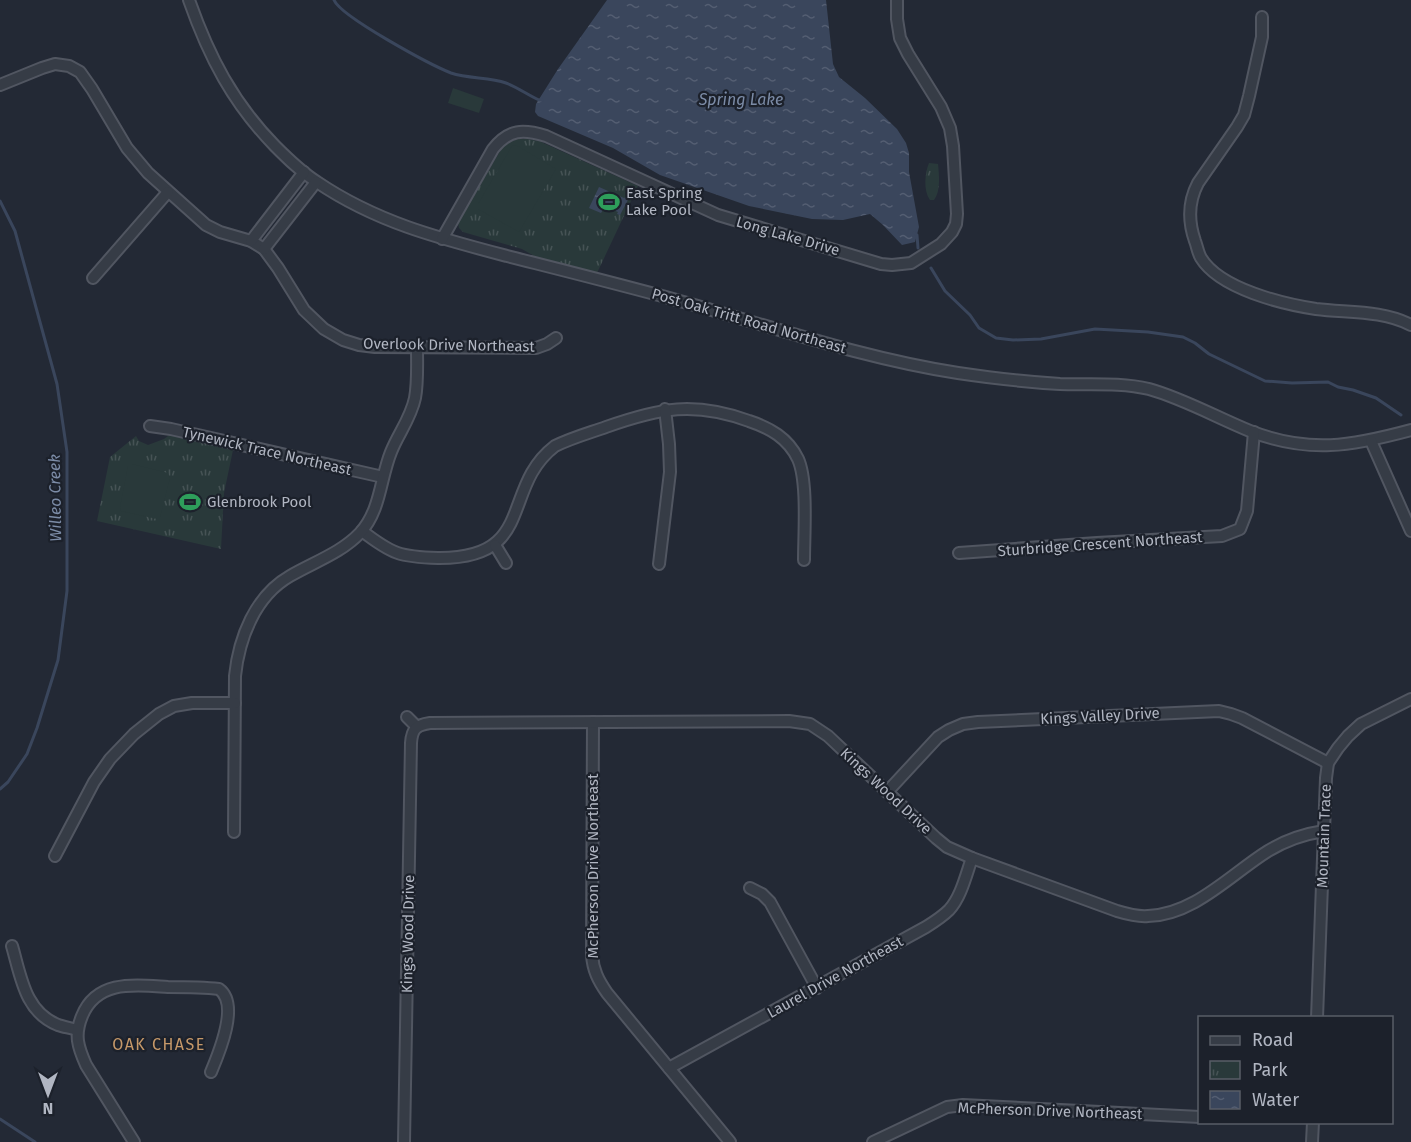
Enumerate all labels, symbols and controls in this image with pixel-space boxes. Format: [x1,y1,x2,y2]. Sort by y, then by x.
water label: Spring Lake [698,90,783,109]
place label: East Spring Lake Pool [626,184,702,219]
sports icon: East Spring Lake Pool [597,190,621,214]
street label: Long Lake Drive [734,213,842,259]
street label: Post Oak Tritt Road Northeast [650,285,849,358]
street label: Overlook Drive Northeast [363,335,536,356]
street label: Tynewick Trace Northeast [181,423,354,479]
water label: Willeo Creek [45,454,65,542]
sports icon: Glenbrook Pool [178,490,202,514]
place label: Glenbrook Pool [207,493,312,511]
street label: Sturbridge Crescent Northeast [997,528,1204,560]
street label: Kings Valley Drive [1040,704,1160,728]
street label: Kings Wood Drive [837,744,935,838]
street label: McPherson Drive Northeast [584,773,602,958]
street label: Mountain Trace [1313,784,1335,888]
street label: Kings Wood Drive [398,875,418,993]
street label: Laurel Drive Northeast [764,932,907,1022]
legend [1198,1016,1393,1124]
text: Road [1252,1029,1294,1051]
district label: OAK CHASE [112,1035,206,1054]
text: Park [1252,1059,1288,1081]
north arrow [18,1064,78,1124]
text: Water [1252,1089,1299,1111]
text: N [43,1099,53,1118]
street label: McPherson Drive Northeast [957,1099,1143,1123]

